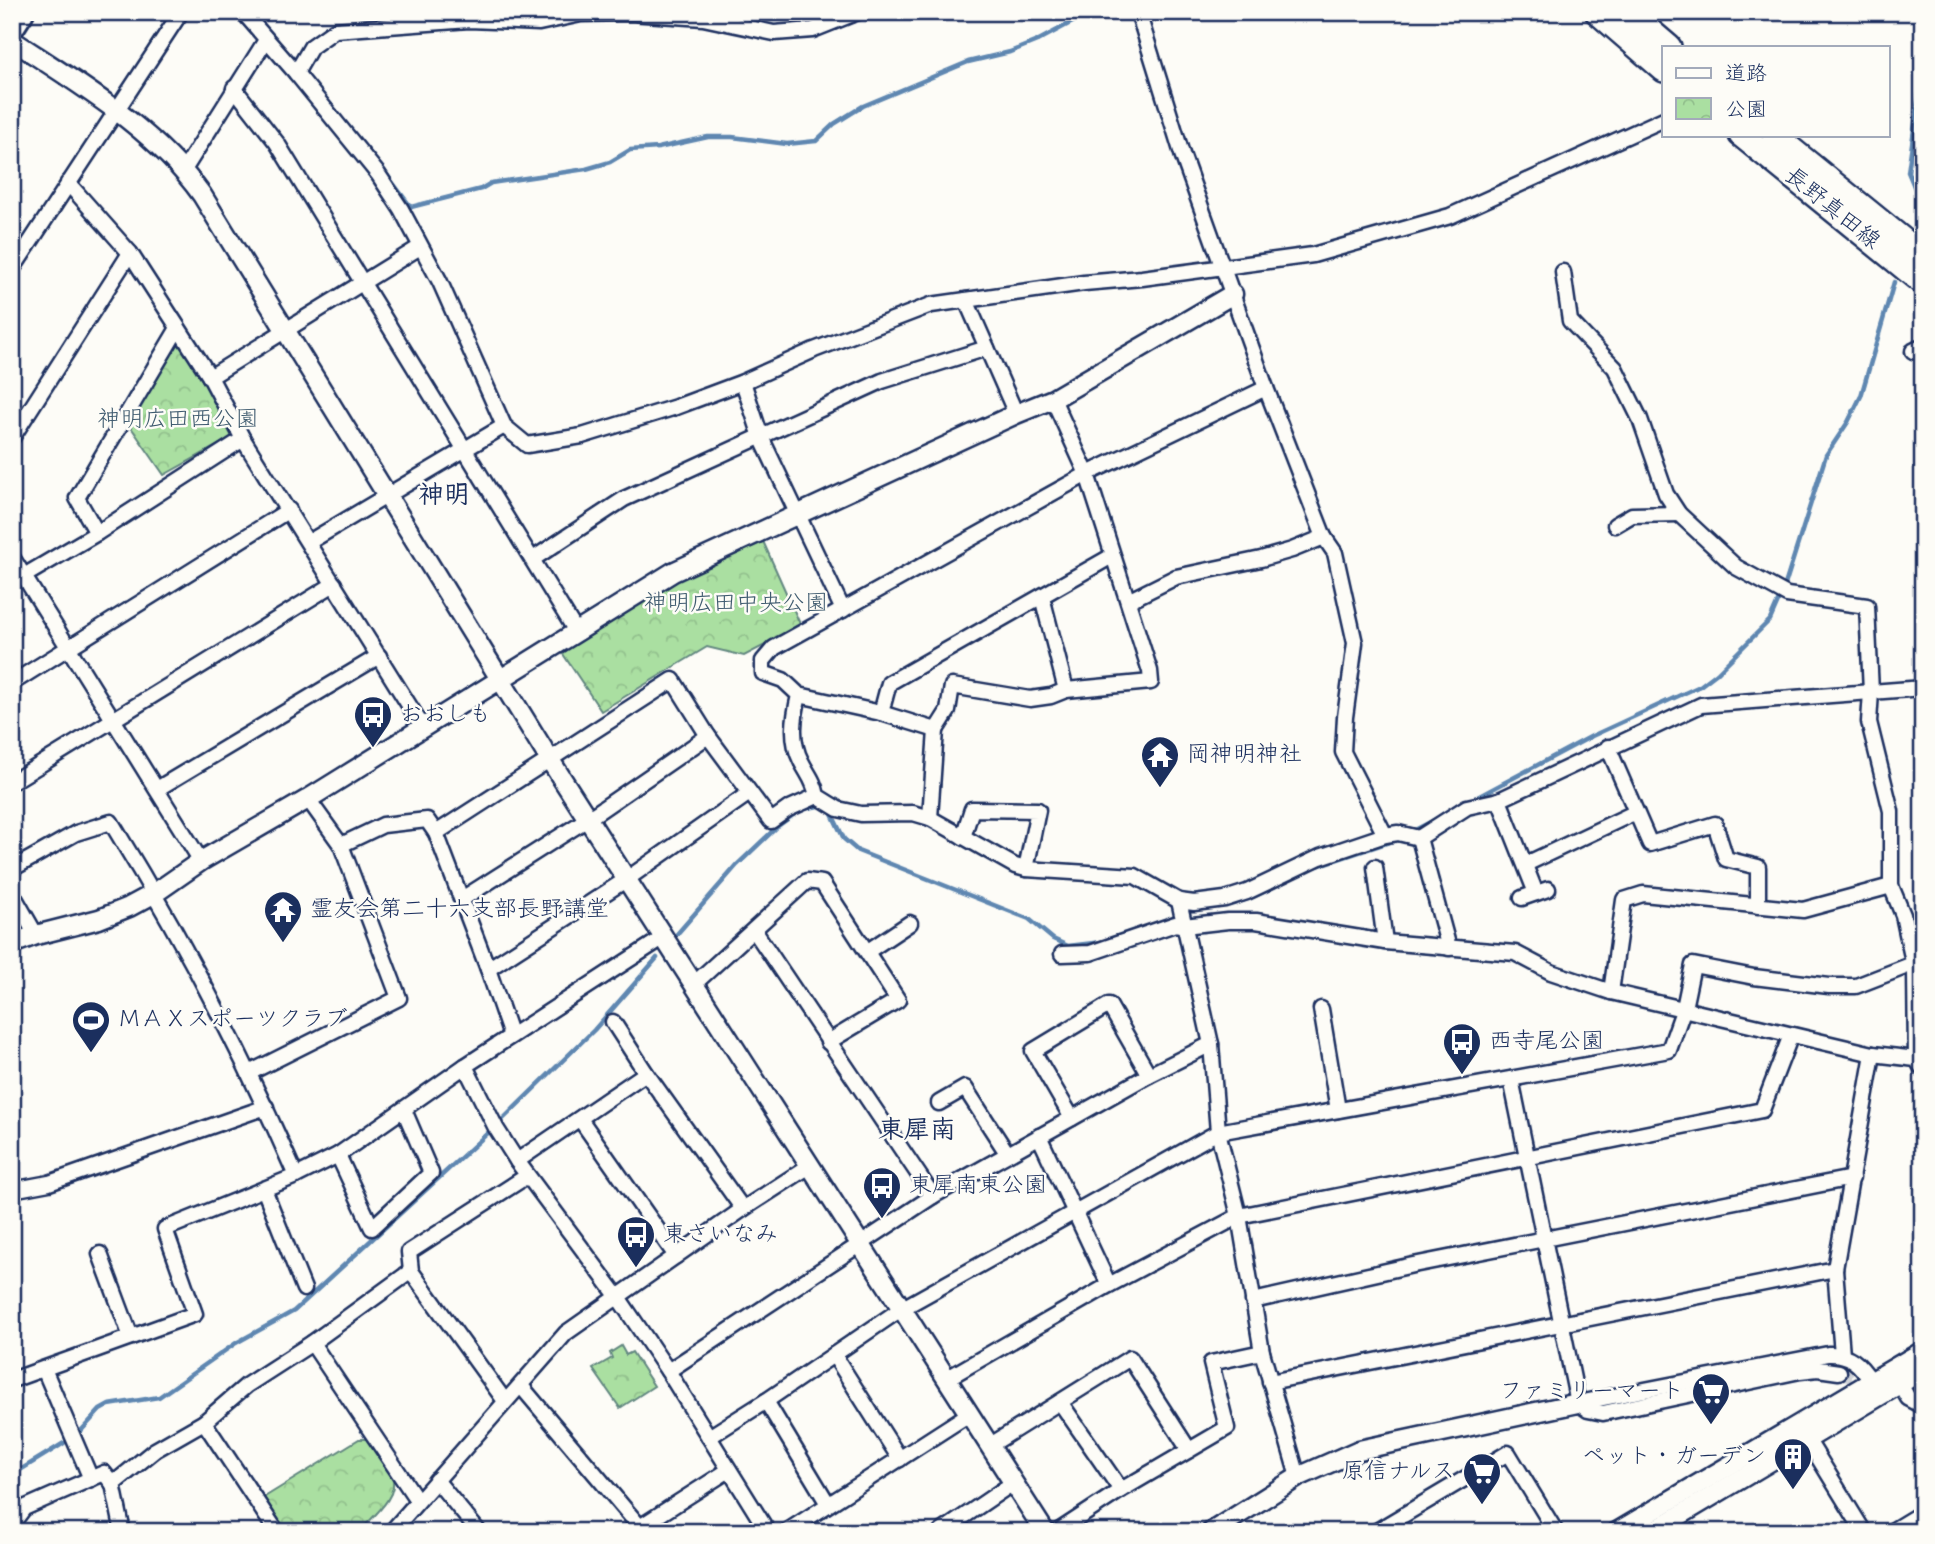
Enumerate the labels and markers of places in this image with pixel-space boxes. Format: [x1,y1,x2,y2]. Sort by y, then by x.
bus stop icon: おおしも [352,694,394,749]
place label: おおしも [400,697,492,733]
temple icon: 岡神明神社 [1139,734,1181,789]
place label: 岡神明神社 [1187,737,1302,773]
temple icon: 霊友会第二十六支部長野講堂 [262,889,304,944]
place label: 霊友会第二十六支部長野講堂 [310,892,609,928]
sports icon: ＭＡＸスポーツクラブ [70,999,112,1054]
place label: ＭＡＸスポーツクラブ [118,1002,348,1038]
bus stop icon: 西寺尾公園 [1441,1021,1483,1076]
place label: 西寺尾公園 [1489,1024,1604,1060]
bus stop icon: 東犀南東公園 [861,1165,903,1220]
place label: 東犀南東公園 [909,1168,1047,1204]
bus stop icon: 東さいなみ [615,1214,657,1269]
place label: 東さいなみ [663,1217,778,1253]
supermarket icon: ファミリーマート [1690,1371,1732,1426]
place label: ファミリーマート [1500,1374,1684,1410]
building icon: ペット・ガーデン [1772,1436,1814,1491]
place label: ペット・ガーデン [1582,1439,1766,1475]
supermarket icon: 原信ナルス [1461,1451,1503,1506]
place label: 原信ナルス [1341,1454,1455,1490]

